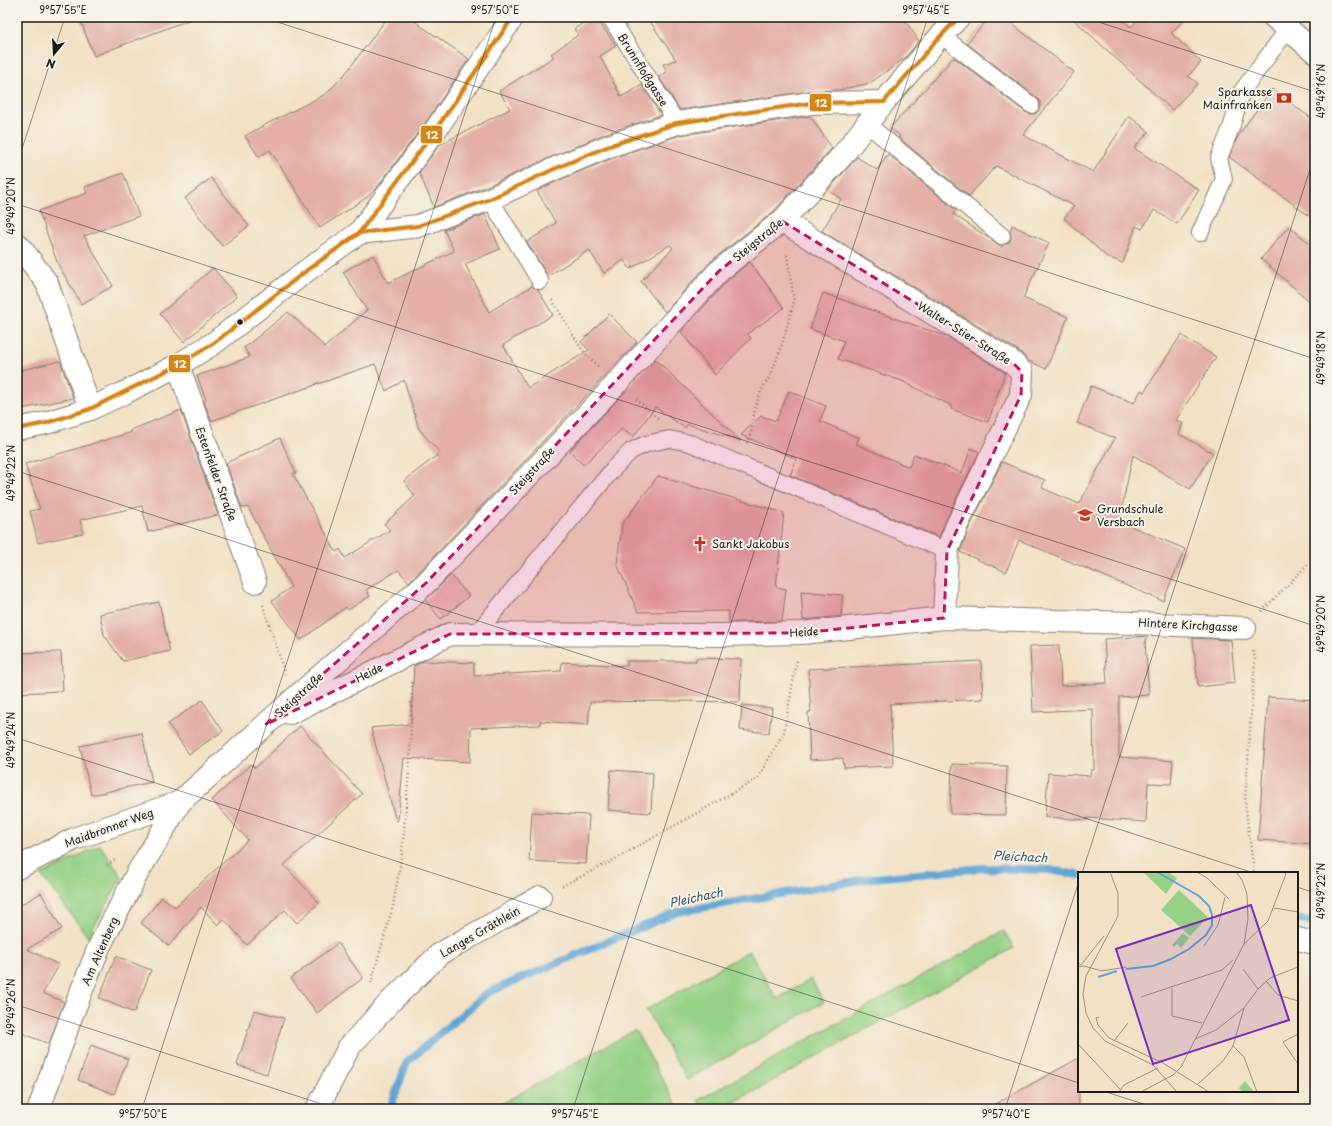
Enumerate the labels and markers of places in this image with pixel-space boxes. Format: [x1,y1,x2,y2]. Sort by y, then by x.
place label: Sparkasse Mainfranken [1203,83,1272,113]
bank icon: Sparkasse Mainfranken [1275,89,1293,107]
unlabelled marker [235,317,245,327]
place label: Grundschule Versbach [1097,500,1163,530]
school or university icon: Grundschule Versbach [1076,506,1094,524]
church icon: Sankt Jakobus [691,535,709,553]
place label: Sankt Jakobus [712,535,789,552]

